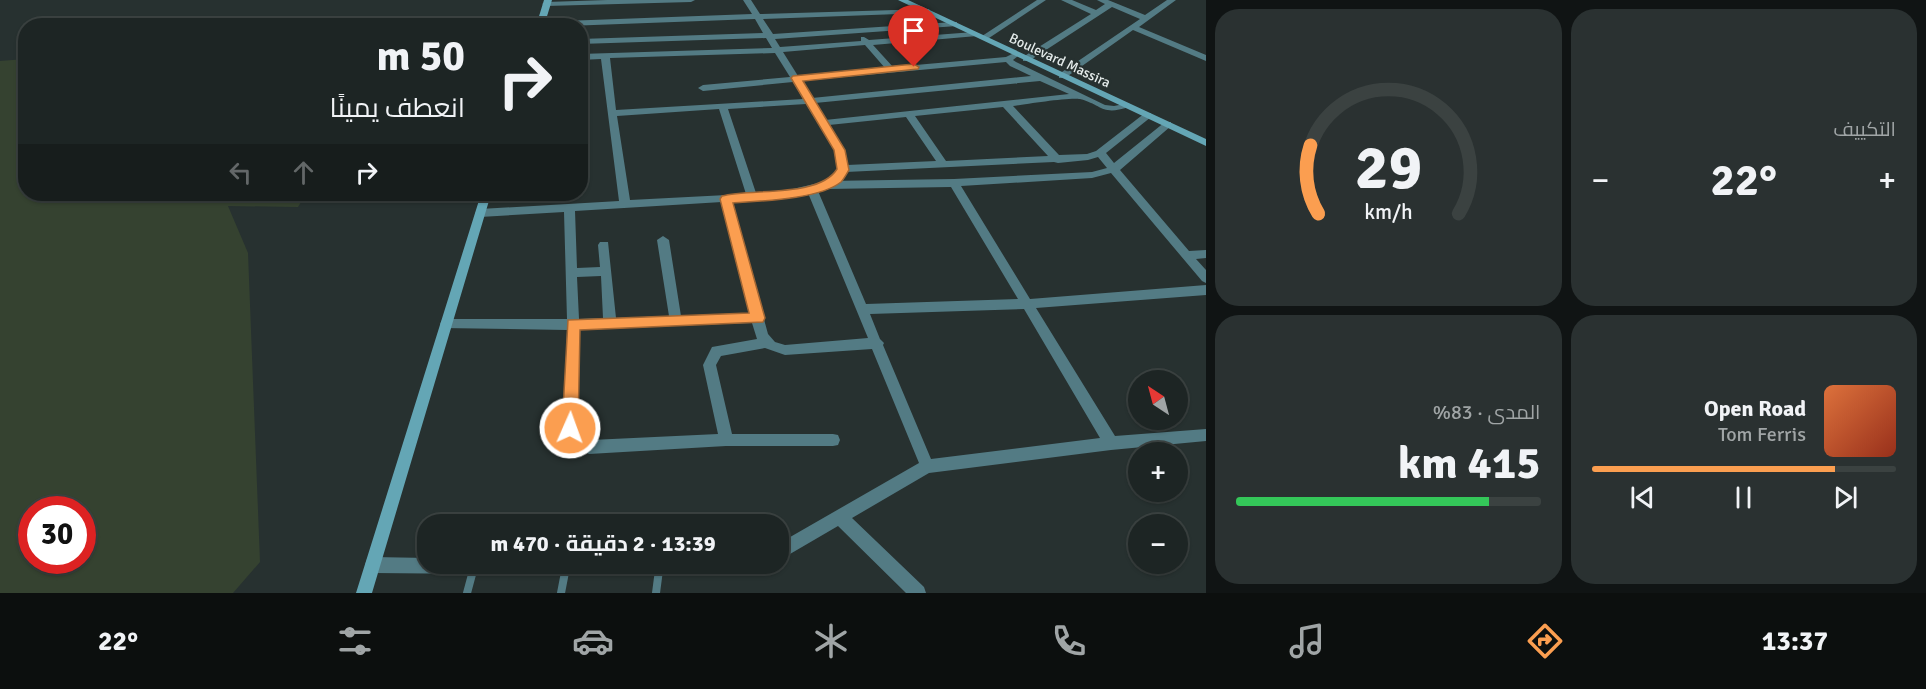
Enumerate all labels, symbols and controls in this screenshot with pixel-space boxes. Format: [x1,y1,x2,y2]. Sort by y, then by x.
pin [888,5,939,67]
icon: arrive [897,14,930,47]
street label: Boulevard Massira [1006,30,1113,91]
text: 50 m [376,31,465,82]
icon: right [486,42,564,120]
text: انعطف يمينًا [329,92,465,125]
text: التكييف [1833,117,1896,142]
text: 29 [1355,129,1422,206]
text: 22° [1710,153,1777,208]
icon: left [224,156,257,189]
icon: ahead [287,156,320,189]
icon: right [350,156,383,189]
text: − [1592,160,1609,201]
text: + [1878,160,1896,201]
text: km/h [1364,200,1413,226]
north arrow [1128,370,1188,430]
map controls [1128,370,1188,574]
text: Open Road [1704,395,1806,422]
position arrow [538,396,602,460]
text: المدى · 83% [1433,400,1541,425]
text: Tom Ferris [1718,422,1806,447]
text: 415 km [1398,436,1541,491]
button: + [1128,442,1188,502]
icon: previous [1626,481,1659,514]
icon: pause [1727,481,1760,514]
icon: next [1829,481,1862,514]
speed limit sign: 30 [18,496,96,574]
button: − [1128,514,1188,574]
text: 13:39 · 2 دقيقة · 470 m [490,530,716,557]
icon: filters [334,620,376,662]
icon: car [572,620,614,662]
icon: climate [810,620,852,662]
icon: phone [1048,620,1090,662]
icon: music [1286,620,1328,662]
icon: directions [1524,620,1566,662]
text: 22° [98,625,138,658]
text: 13:37 [1762,625,1828,658]

